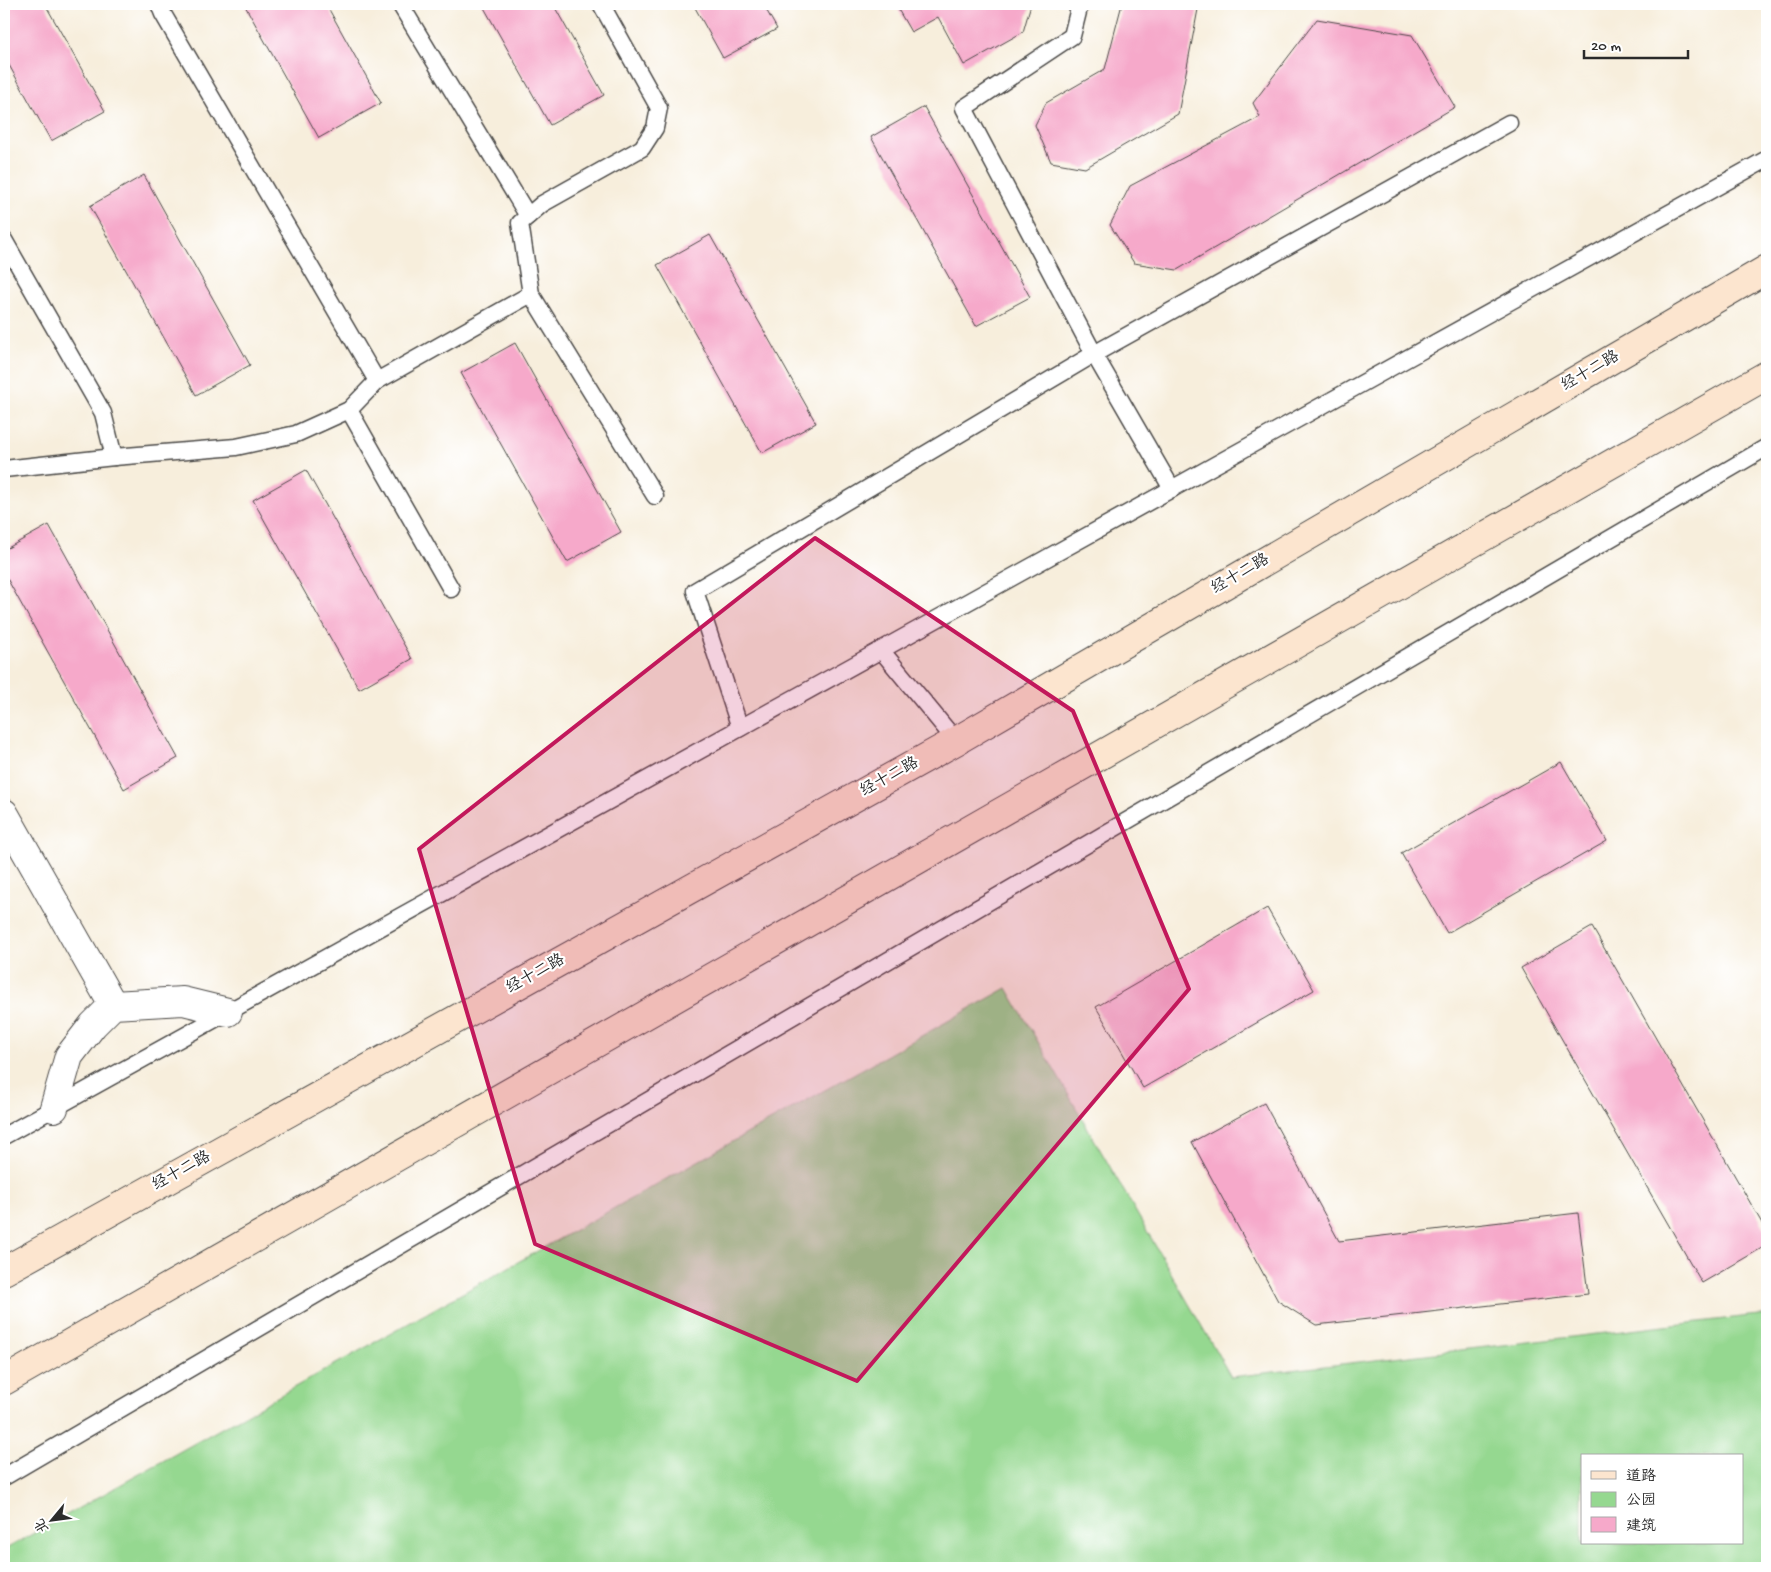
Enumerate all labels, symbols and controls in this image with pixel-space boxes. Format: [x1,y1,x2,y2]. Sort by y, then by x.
scale bar [1584,28,1687,60]
text: 20 m [1591,38,1621,56]
street label: 经十二路 [1558,346,1623,396]
street label: 经十二路 [1208,549,1273,599]
street label: 经十二路 [856,752,923,802]
street label: 经十二路 [502,949,569,999]
street label: 经十二路 [148,1146,215,1196]
legend [1581,1454,1744,1544]
text: 道路 [1626,1468,1656,1486]
text: 公园 [1626,1492,1656,1510]
north arrow [28,1494,78,1544]
text: 北 [32,1515,54,1535]
text: 建筑 [1626,1518,1656,1536]

